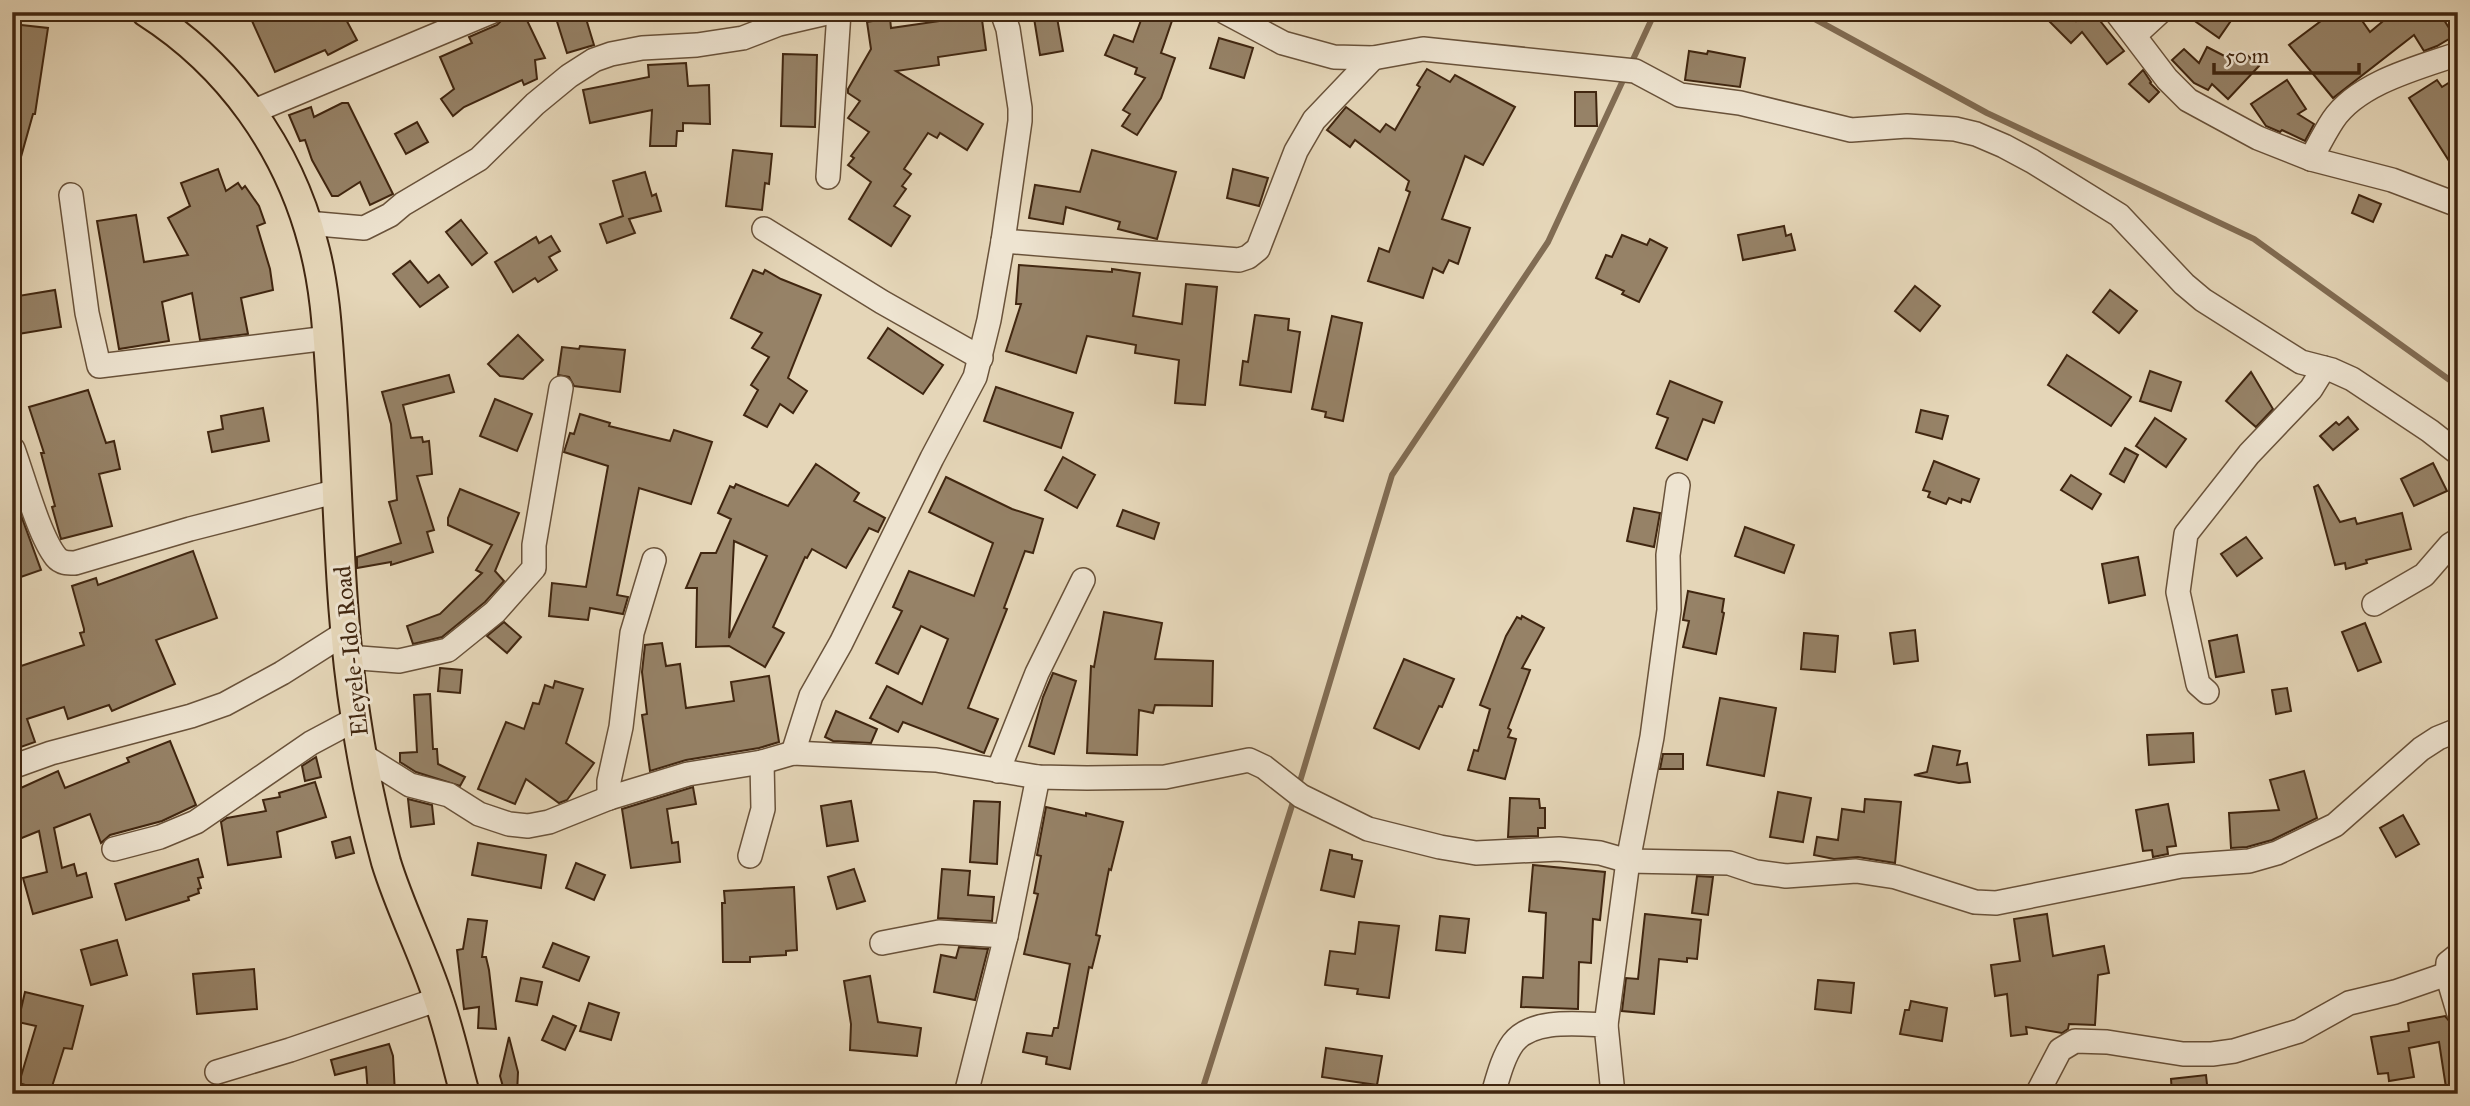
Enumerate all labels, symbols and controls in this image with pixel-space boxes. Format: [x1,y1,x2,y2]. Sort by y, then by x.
scale bar [2214,32,2360,76]
text: 50 m [2225,43,2270,69]
street label: Eleyele-Ido Road [327,564,375,738]

